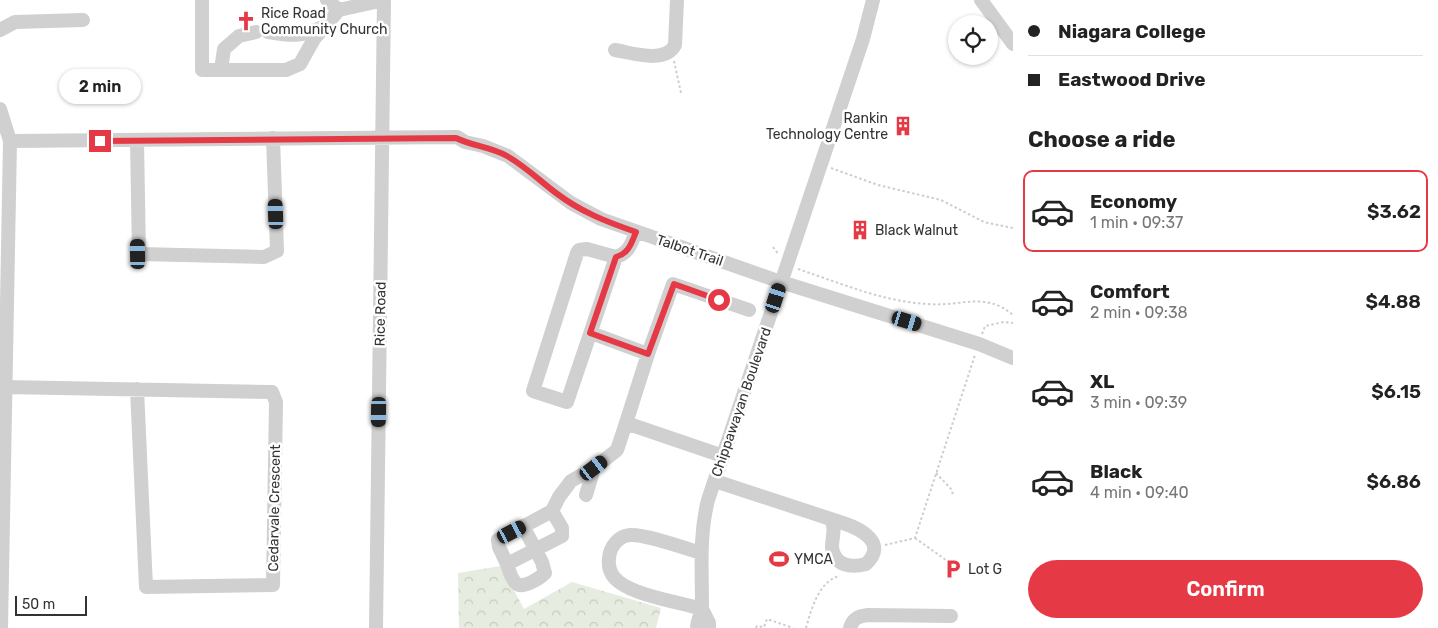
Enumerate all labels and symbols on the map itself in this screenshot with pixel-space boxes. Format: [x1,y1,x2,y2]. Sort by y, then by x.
place label: Rice Road Community Church [261,5,388,38]
church icon: Rice Road Community Church [235,10,257,32]
callout: 2 min [59,68,141,104]
place label: Rankin Technology Centre [766,110,888,143]
building icon: Rankin Technology Centre [892,115,914,137]
route end [89,130,111,152]
car [267,199,284,229]
building icon: Black Walnut [849,219,871,241]
place label: Black Walnut [875,222,958,239]
street label: Talbot Trail [654,231,725,270]
car [130,239,145,269]
street label: Rice Road [371,281,390,347]
car [764,281,787,315]
route start [708,289,730,311]
car [890,309,923,333]
street label: Chippawayan Boulevard [708,325,775,479]
car [371,397,386,427]
street label: Cedarvale Crescent [265,444,284,572]
car [577,453,610,483]
car [495,519,528,545]
sports icon: YMCA [768,548,790,570]
place label: YMCA [794,551,833,568]
parking icon: Lot G [942,558,964,580]
place label: Lot G [968,561,1002,578]
scale bar [15,593,88,616]

